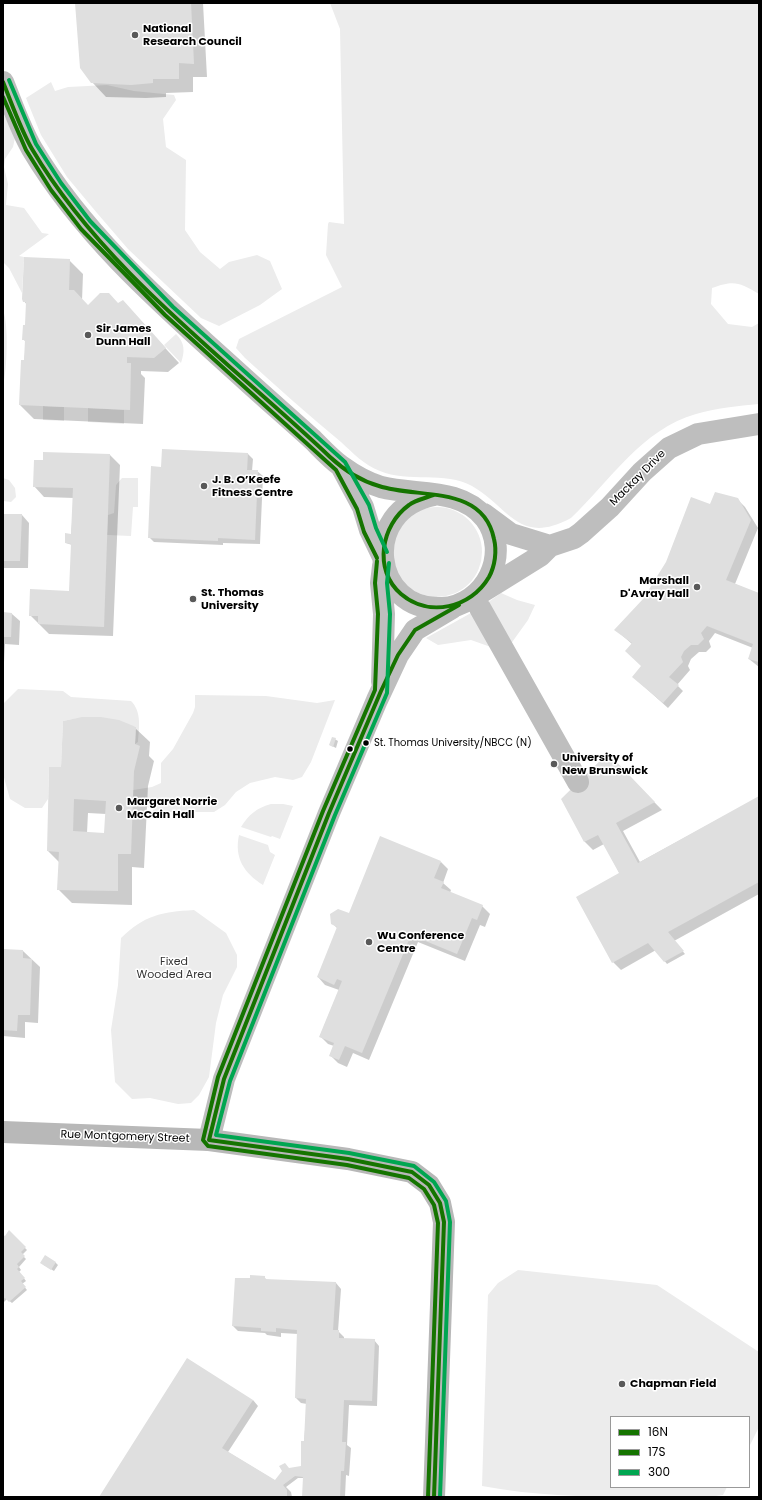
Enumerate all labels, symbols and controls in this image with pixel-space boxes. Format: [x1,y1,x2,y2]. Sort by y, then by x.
place label: National Research Council [143,22,242,48]
marker: National Research Council [130,30,140,40]
place label: Sir James Dunn Hall [96,322,151,348]
marker: Sir James Dunn Hall [83,330,93,340]
street label: Mackay Drive [607,447,669,509]
place label: J. B. O’Keefe Fitness Centre [212,473,293,499]
marker: J. B. O’Keefe Fitness Centre [199,481,209,491]
place label: Marshall D'Avray Hall [620,574,689,600]
marker: Marshall D'Avray Hall [692,582,702,592]
place label: St. Thomas University [201,586,264,612]
marker: St. Thomas University [188,594,198,604]
place label: St. Thomas University/NBCC (N) [374,737,532,749]
marker: St. Thomas University/NBCC (N) [361,738,371,748]
unlabelled marker [345,744,355,754]
place label: University of New Brunswick [562,751,648,777]
marker: University of New Brunswick [549,759,559,769]
place label: Margaret Norrie McCain Hall [127,795,217,821]
marker: Margaret Norrie McCain Hall [114,803,124,813]
place label: Wu Conference Centre [377,929,464,955]
marker: Wu Conference Centre [364,937,374,947]
park label: Fixed Wooded Area [136,955,212,981]
street label: Rue Montgomery Street [60,1128,190,1146]
place label: Chapman Field [630,1377,716,1391]
marker: Chapman Field [617,1379,627,1389]
legend [610,1416,750,1488]
text: 16N [648,1423,668,1440]
text: 17S [648,1443,665,1460]
text: 300 [648,1463,670,1480]

